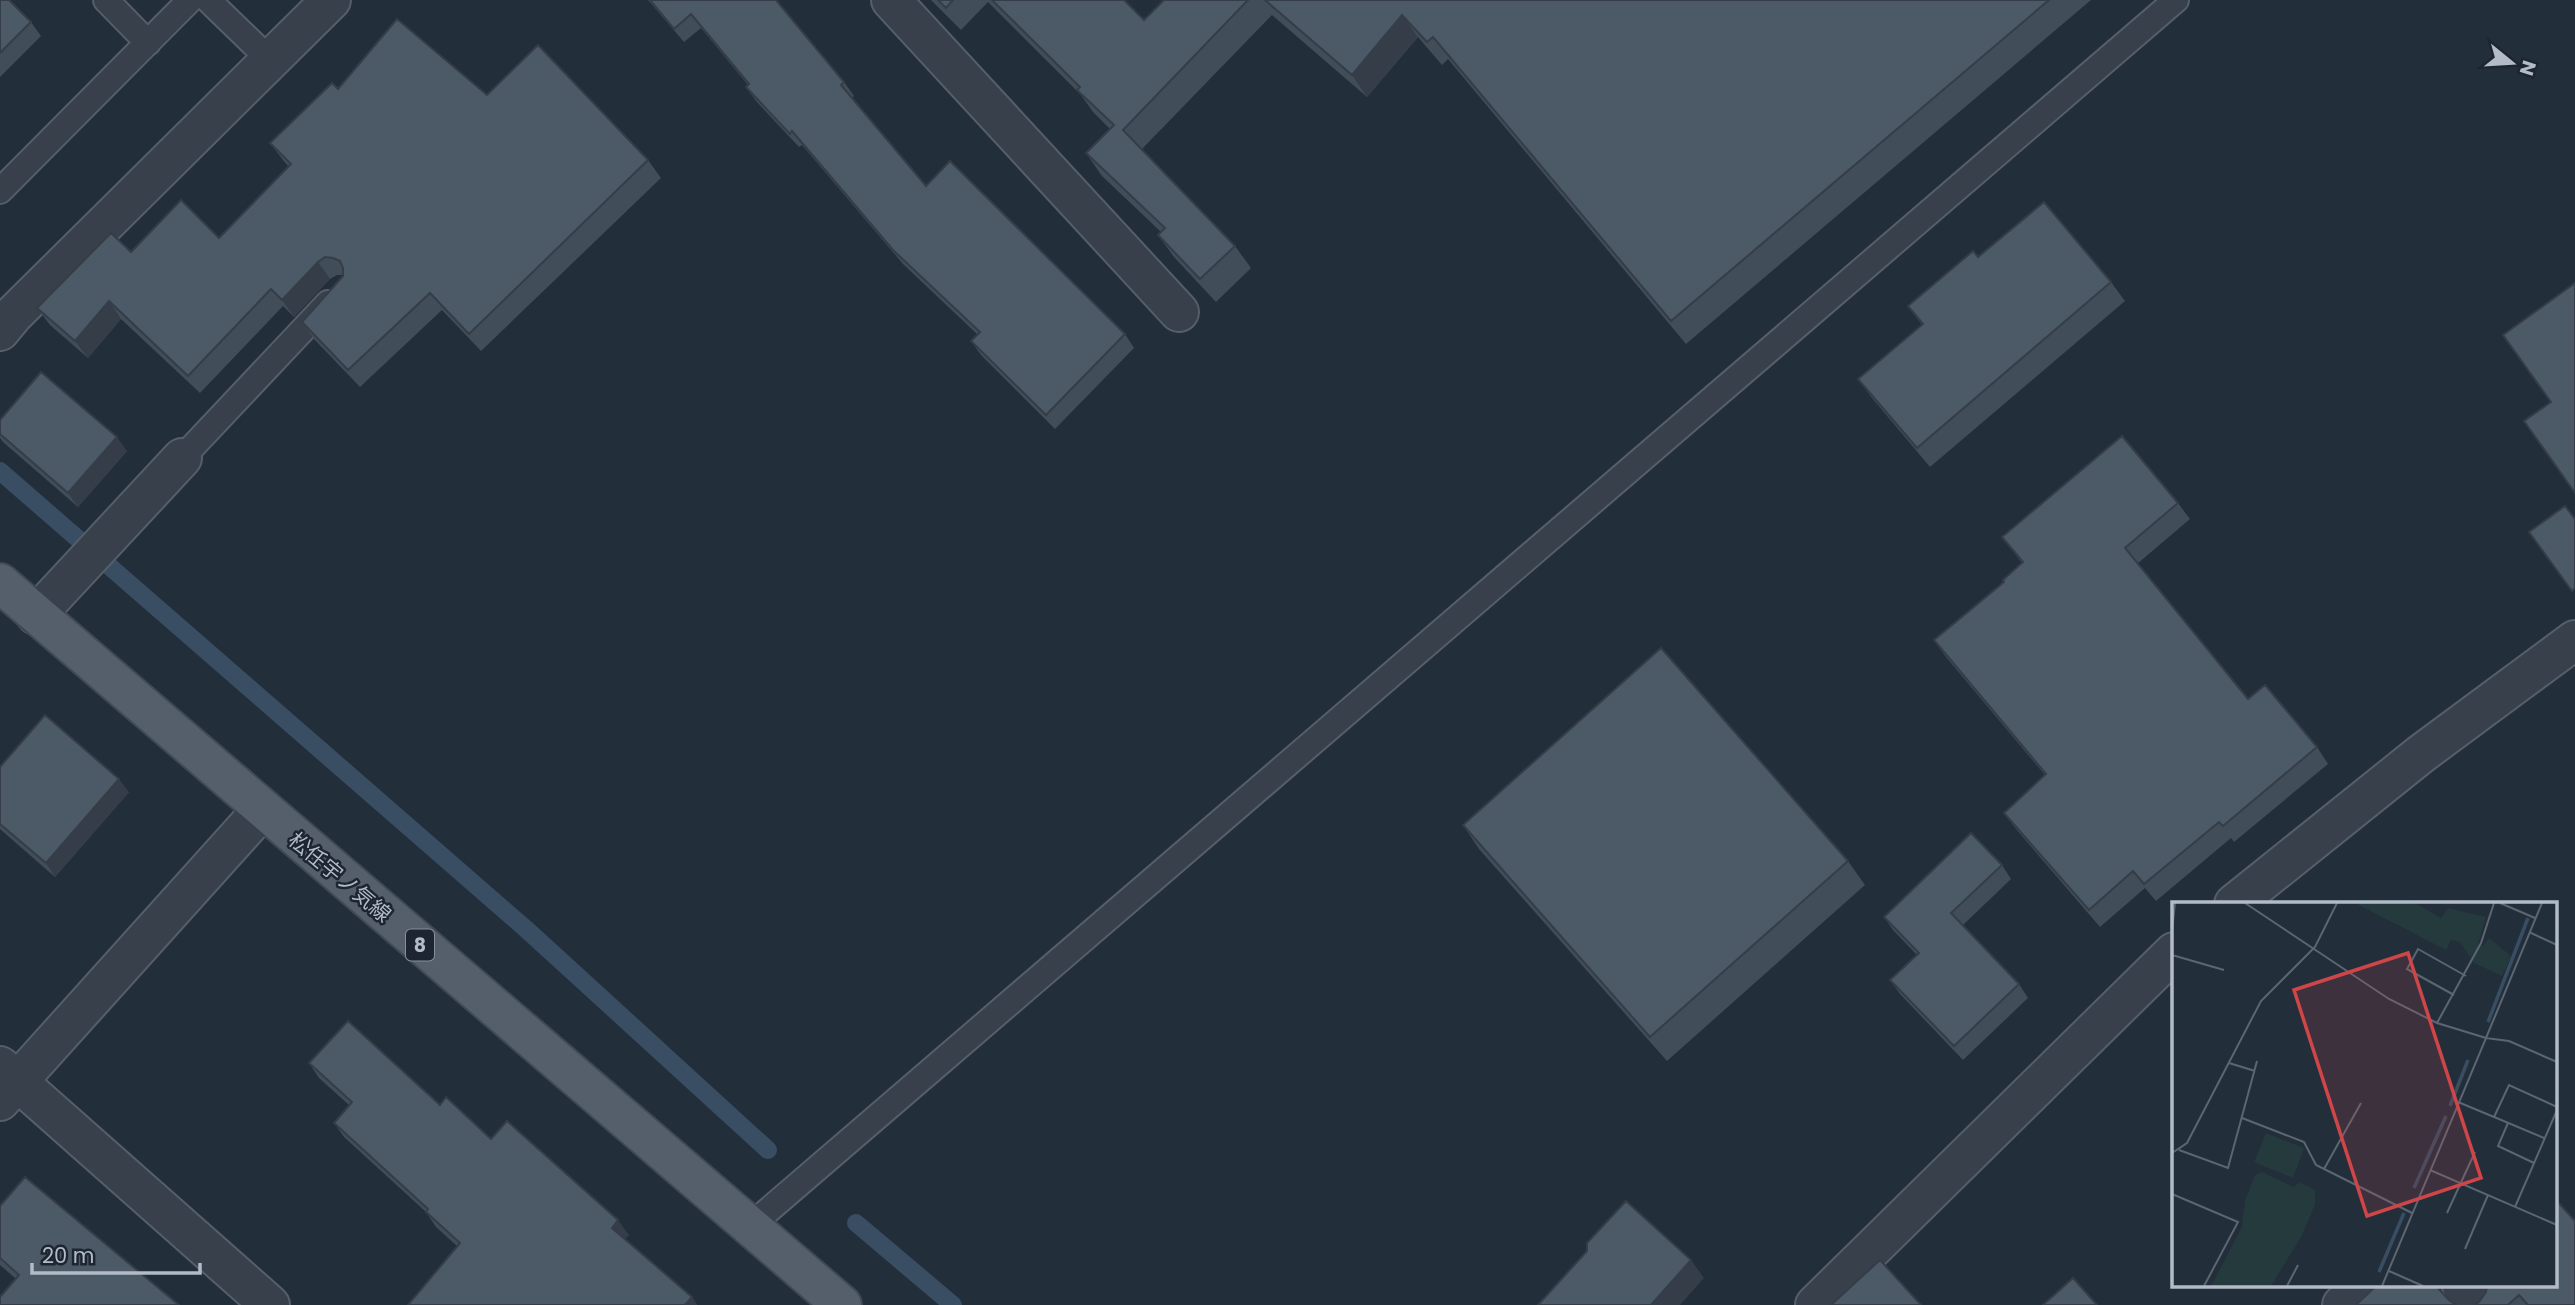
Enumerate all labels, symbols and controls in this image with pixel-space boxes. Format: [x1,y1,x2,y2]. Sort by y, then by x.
north arrow [2477,28,2547,98]
text: N [2513,57,2543,79]
street label: 松任宇ノ気線 [282,825,398,929]
inset map [2172,902,2558,1288]
road number: 8 [406,930,434,960]
scale bar [32,1232,200,1276]
text: 20 m [42,1241,95,1270]

